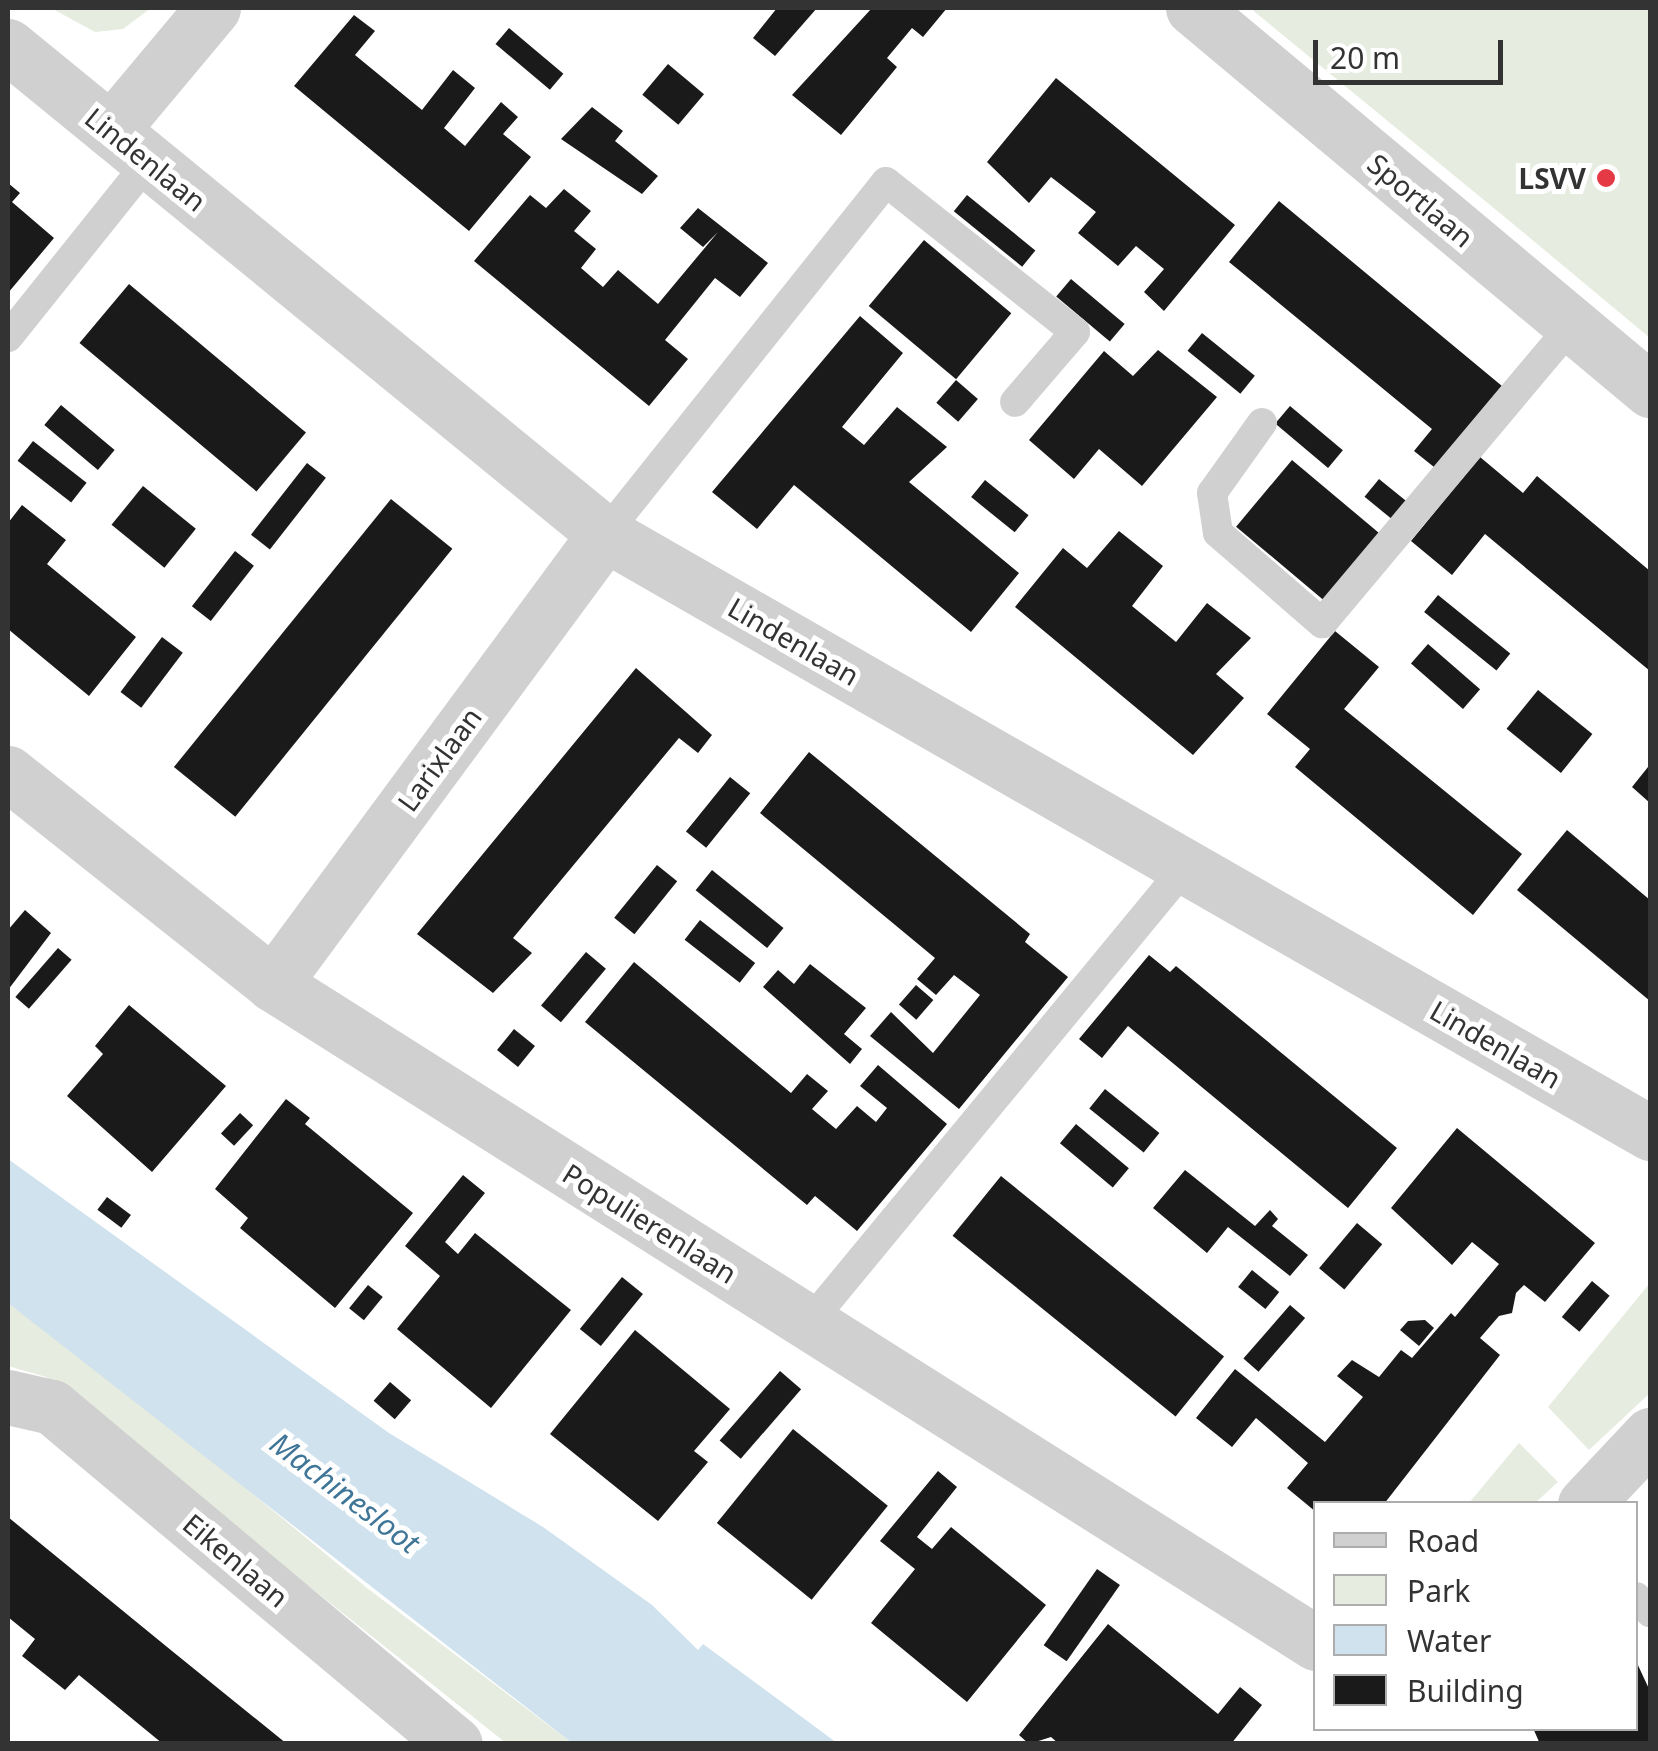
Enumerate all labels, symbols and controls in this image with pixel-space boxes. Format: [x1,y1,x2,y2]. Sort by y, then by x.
scale bar [1318,20,1508,82]
text: 20 m [1330,37,1400,78]
street label: Lindenlaan [79,100,213,218]
street label: Sportlaan [1362,146,1480,254]
place label: LSVV [1519,161,1586,195]
marker: LSVV [1595,167,1617,189]
street label: Lindenlaan [723,590,865,692]
street label: Larixlaan [390,701,488,817]
street label: Lindenlaan [1425,993,1567,1095]
street label: Populierenlaan [557,1156,743,1290]
water label: Machinesloot [263,1425,427,1561]
legend [1313,1501,1638,1731]
street label: Eikenlaan [177,1506,295,1614]
text: Road [1407,1520,1479,1561]
text: Park [1407,1570,1470,1611]
text: Water [1407,1620,1491,1661]
text: Building [1407,1670,1524,1711]

